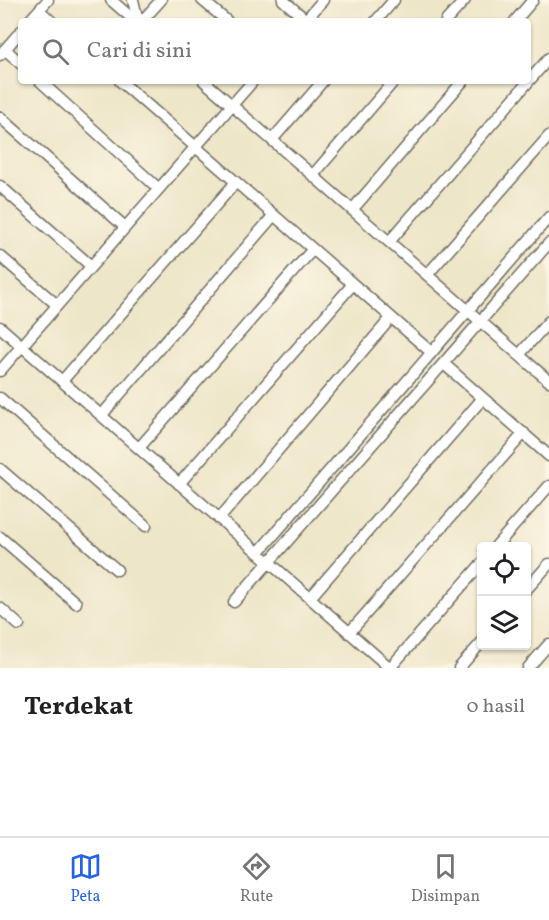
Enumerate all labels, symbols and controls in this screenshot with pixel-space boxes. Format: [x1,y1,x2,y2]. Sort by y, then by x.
search box [18,18,531,84]
icon: search [39,35,72,68]
text: Cari di sini [87,36,192,67]
map controls [477,542,531,650]
button: locate [477,542,531,596]
button: layers [477,596,531,650]
text: Terdekat [24,689,133,725]
text: 0 hasil [467,693,525,721]
tab: Peta [69,850,102,908]
tab: Rute [240,850,273,908]
tab: Disimpan [411,850,480,908]

